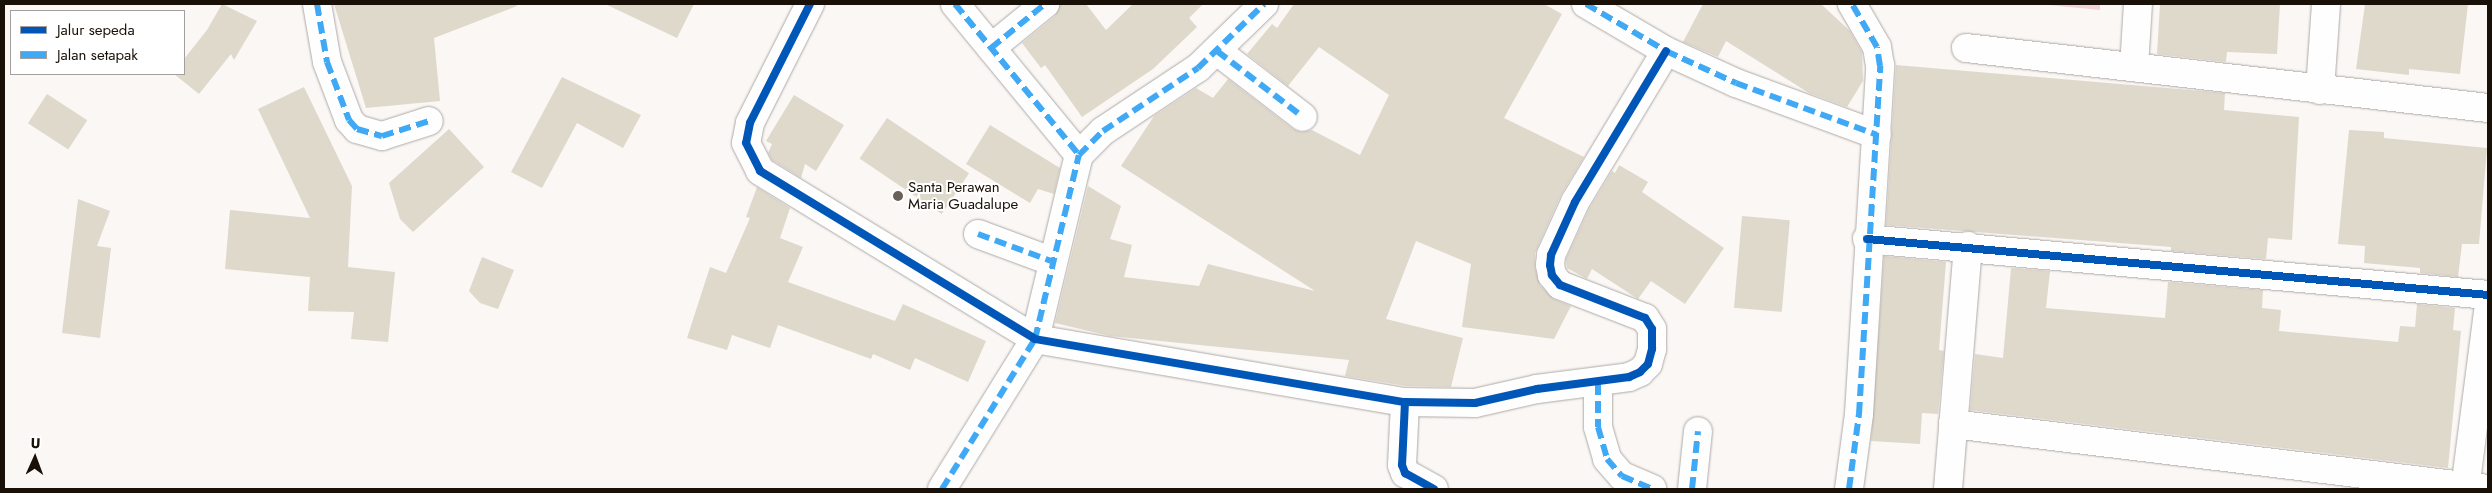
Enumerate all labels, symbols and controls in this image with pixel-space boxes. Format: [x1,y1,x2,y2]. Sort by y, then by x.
legend [10,10,185,75]
text: Jalur sepeda [57,19,135,41]
text: Jalan setapak [57,44,138,66]
place label: Santa Perawan Maria Guadalupe [908,178,1018,213]
marker: Santa Perawan Maria Guadalupe [892,190,904,202]
north arrow [10,433,60,483]
text: U [30,433,41,453]

